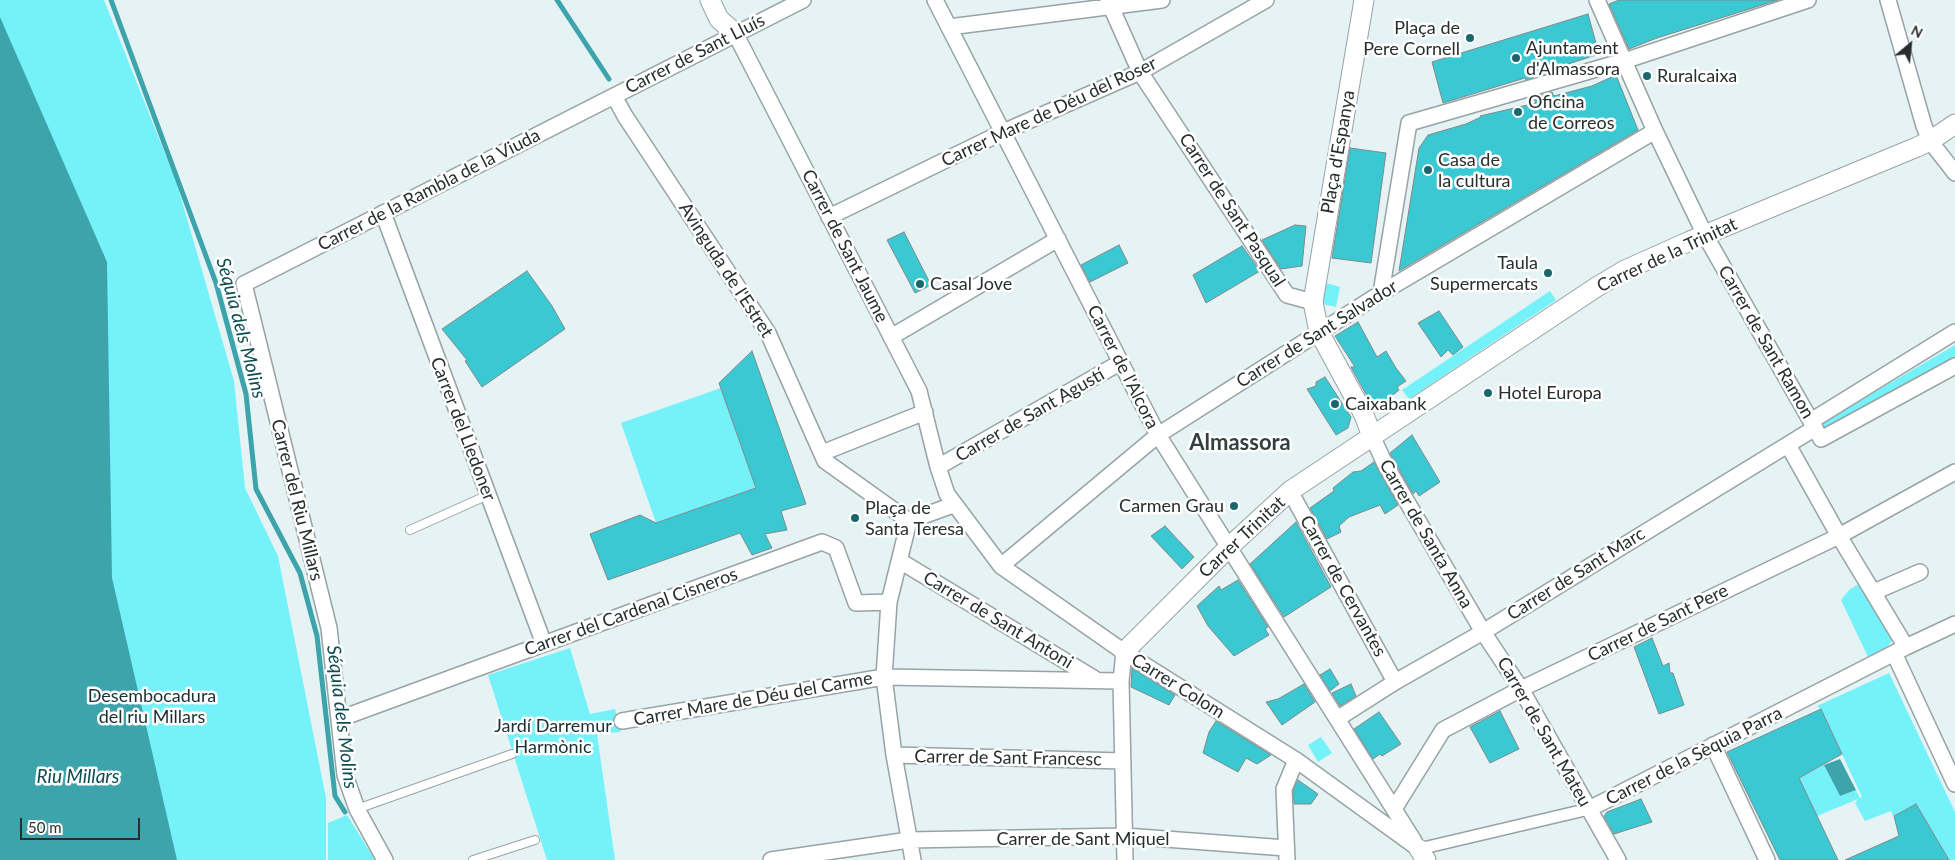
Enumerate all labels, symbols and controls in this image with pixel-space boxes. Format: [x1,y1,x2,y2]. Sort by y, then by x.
street label: Carrer de Sant Lluís [622,9,768,99]
place label: Plaça de Pere Cornell [1363,17,1460,59]
north arrow [1885,20,1935,70]
text: N [1909,21,1926,41]
marker: Plaça de Pere Cornell [1464,32,1476,44]
place label: Ajuntament d'Almassora [1526,37,1620,80]
marker: Ajuntament d'Almassora [1510,52,1522,64]
street label: Carrer Mare de Déu del Roser [938,53,1160,171]
place label: Ruralcaixa [1657,65,1737,87]
marker: Ruralcaixa [1641,70,1653,82]
street label: Plaça d'Espanya [1317,89,1359,215]
place label: Oficina de Correos [1528,91,1614,134]
marker: Oficina de Correos [1512,106,1524,118]
street label: Carrer de la Rambla de la Viuda [314,124,544,256]
street label: Carrer de Sant Pasqual [1174,129,1290,291]
place label: Casa de la cultura [1438,149,1511,192]
marker: Casa de la cultura [1422,164,1434,176]
street label: Carrer de Sant Jaume [797,166,893,326]
street label: Avinguda de l'Estret [674,198,778,342]
street label: Carrer de la Trinitat [1594,213,1740,297]
place label: Taula Supermercats [1430,252,1538,294]
water label: Séquia dels Molins [211,255,271,401]
street label: Carrer de Sant Ramon [1713,262,1819,422]
marker: Taula Supermercats [1542,267,1554,279]
place label: Casal Jove [930,273,1012,295]
street label: Carrer de Sant Salvador [1232,276,1402,392]
marker: Casal Jove [914,278,926,290]
street label: Carrer de l'Alcora [1083,302,1163,432]
street label: Carrer del Lledoner [426,354,500,504]
street label: Carrer de Sant Agustí [952,364,1108,466]
place label: Hotel Europa [1498,382,1602,404]
marker: Hotel Europa [1482,387,1494,399]
place label: Caixabank [1345,393,1426,415]
marker: Caixabank [1329,398,1341,410]
street label: Carrer del Riu Millars [266,417,328,583]
district label: Almassora [1189,430,1291,456]
street label: Carrer de Santa Anna [1375,456,1477,612]
street label: Carrer Trinitat [1194,492,1290,582]
place label: Carmen Grau [1119,495,1224,517]
place label: Plaça de Santa Teresa [865,497,964,540]
marker: Carmen Grau [1228,500,1240,512]
marker: Plaça de Santa Teresa [849,512,861,524]
street label: Carrer de Cervantes [1295,512,1391,660]
street label: Carrer de Sant Marc [1503,523,1649,625]
street label: Carrer del Cardenal Cisneros [521,563,741,661]
street label: Carrer de Sant Antoni [919,567,1077,673]
street label: Carrer de Sant Pere [1584,580,1732,666]
water label: Séquia dels Molins [322,644,362,790]
street label: Carrer Colom [1127,649,1229,723]
street label: Carrer de Sant Mateu [1492,653,1596,811]
street label: Carrer Mare de Déu del Carme [632,667,874,731]
park label: Desembocadura del riu Millars [88,685,216,728]
street label: Carrer de la Sèquia Parra [1602,702,1786,810]
park label: Jardí Darremur Harmònic [494,715,612,758]
street label: Carrer de Sant Francesc [914,746,1102,770]
water label: Riu Millars [37,766,119,788]
scale bar [22,808,142,840]
text: 50 m [28,818,62,836]
street label: Carrer de Sant Miquel [997,828,1169,850]

